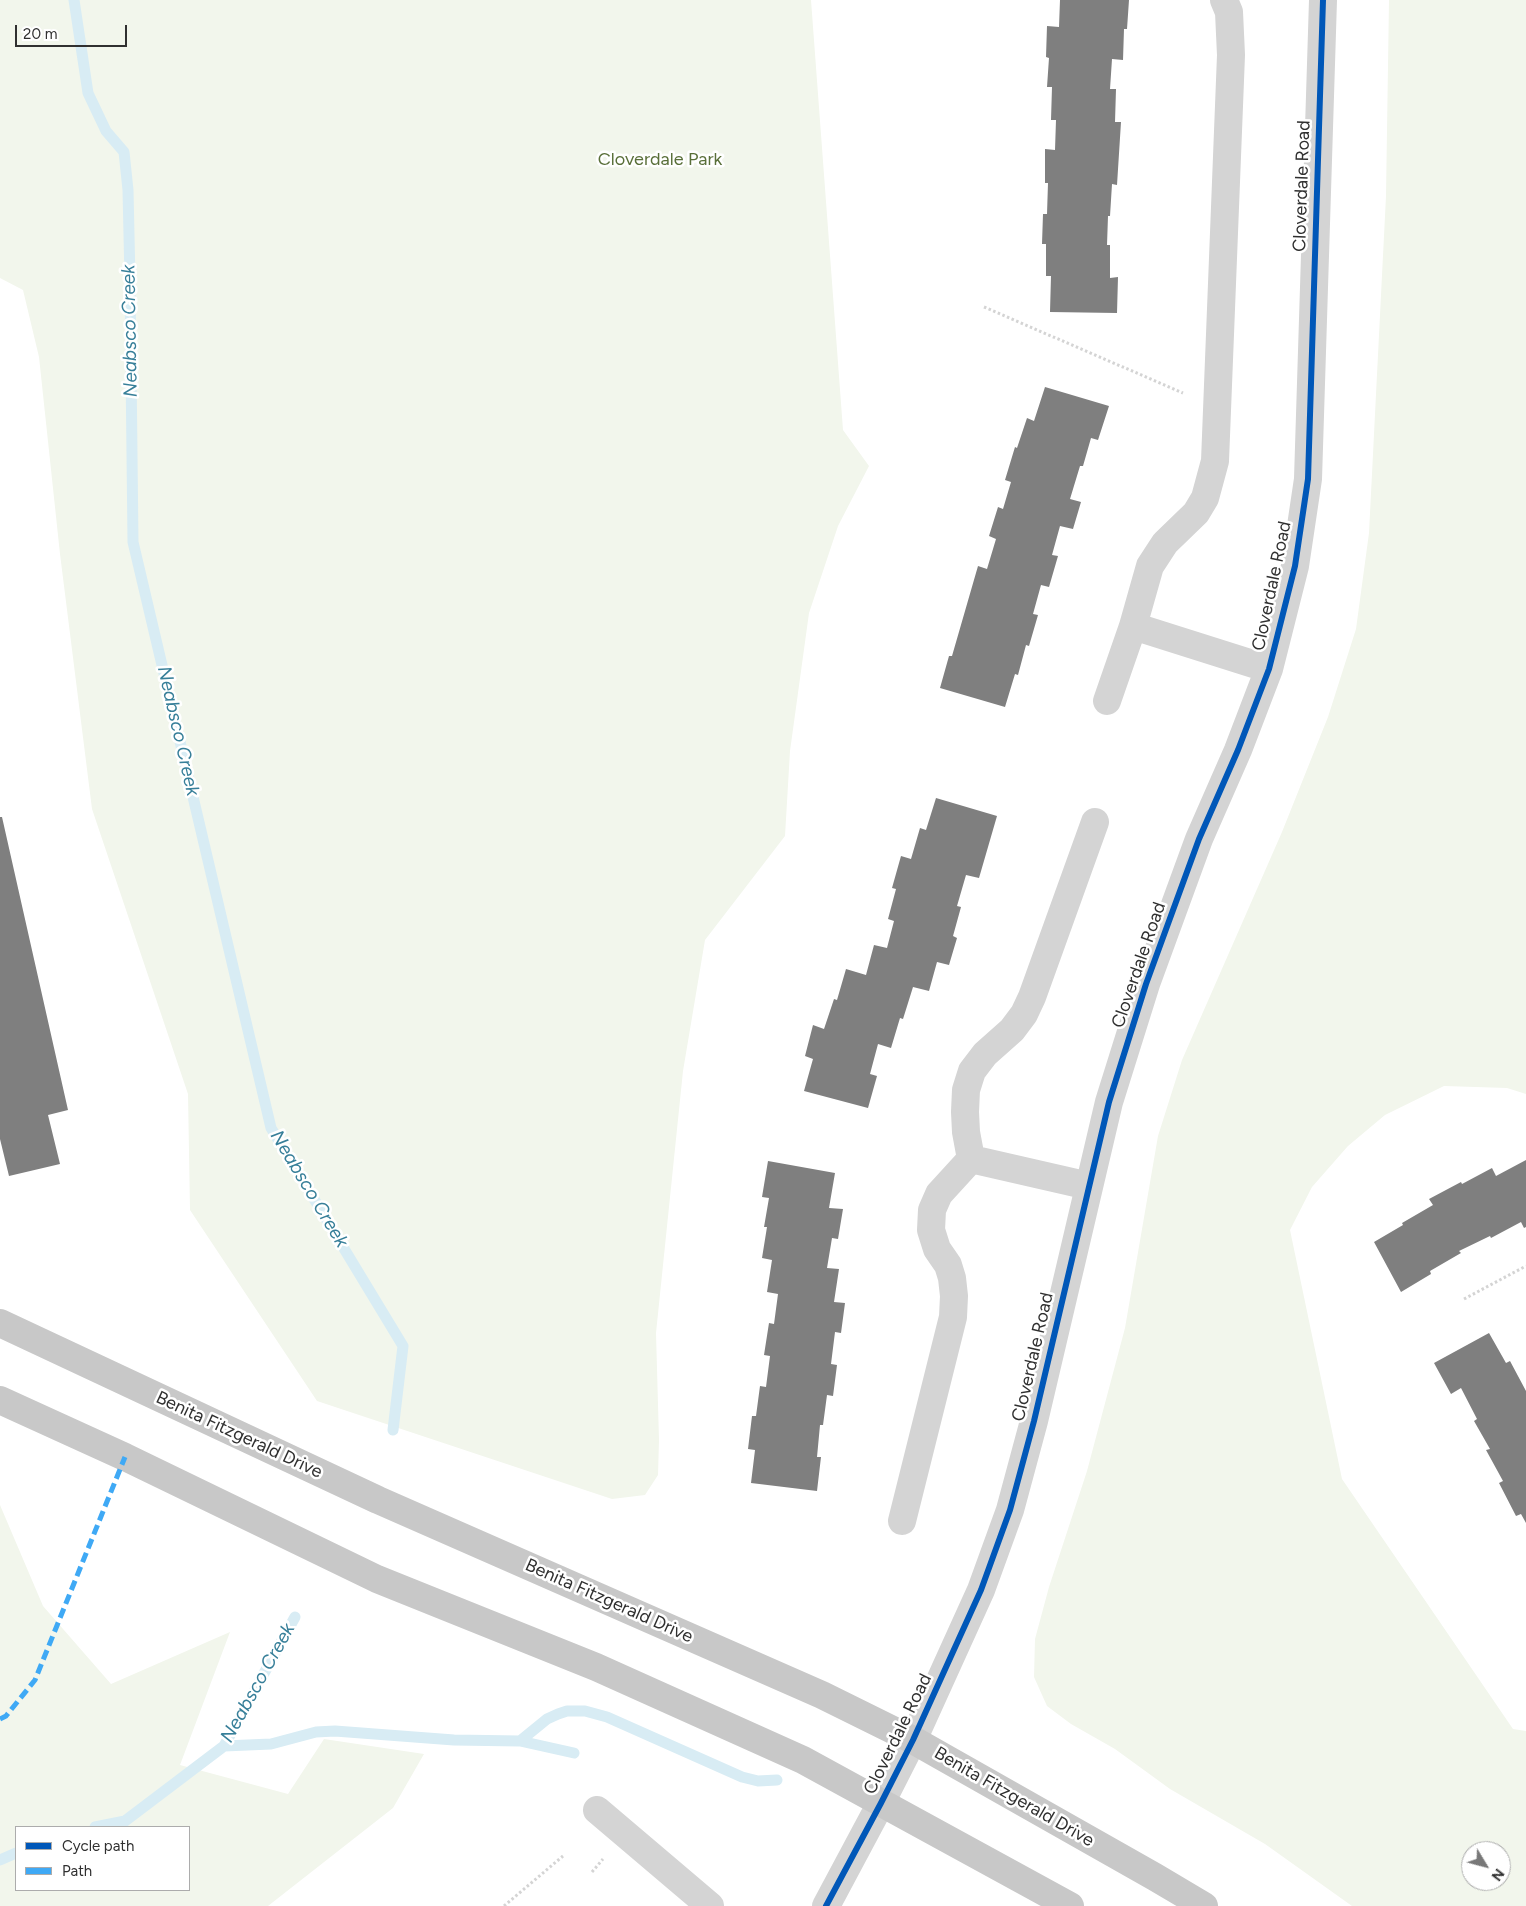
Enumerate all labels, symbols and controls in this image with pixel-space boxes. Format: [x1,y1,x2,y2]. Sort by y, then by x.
scale bar [18,15,130,47]
text: 20 m [23,25,57,43]
street label: Cloverdale Road [1289,120,1315,252]
park label: Cloverdale Park [598,149,722,171]
water label: Neabsco Creek [117,265,143,397]
street label: Cloverdale Road [1248,519,1296,653]
water label: Neabsco Creek [152,664,204,798]
street label: Cloverdale Road [1107,899,1171,1031]
water label: Neabsco Creek [265,1126,353,1252]
street label: Cloverdale Road [1008,1290,1058,1424]
street label: Benita Fitzgerald Drive [152,1387,326,1483]
street label: Benita Fitzgerald Drive [522,1554,696,1648]
water label: Neabsco Creek [216,1619,300,1747]
street label: Cloverdale Road [859,1670,937,1798]
street label: Benita Fitzgerald Drive [930,1742,1098,1852]
legend [15,1826,190,1891]
text: Cycle path [62,1837,134,1855]
north arrow [1461,1841,1511,1891]
text: Path [62,1862,92,1880]
text: N [1488,1865,1508,1884]

